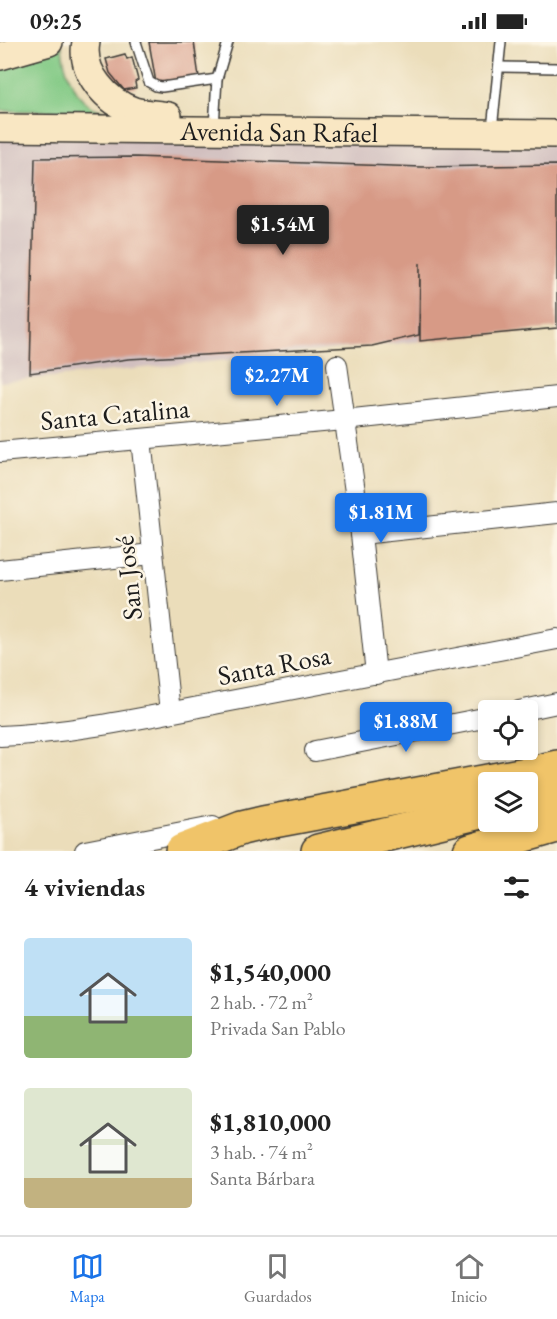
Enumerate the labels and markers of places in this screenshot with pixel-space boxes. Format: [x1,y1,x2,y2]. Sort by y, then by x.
pin: $1.54M [234,205,332,256]
pin: $2.27M [228,356,326,407]
pin: $1.81M [332,493,430,544]
pin: $1.88M [357,702,455,753]

